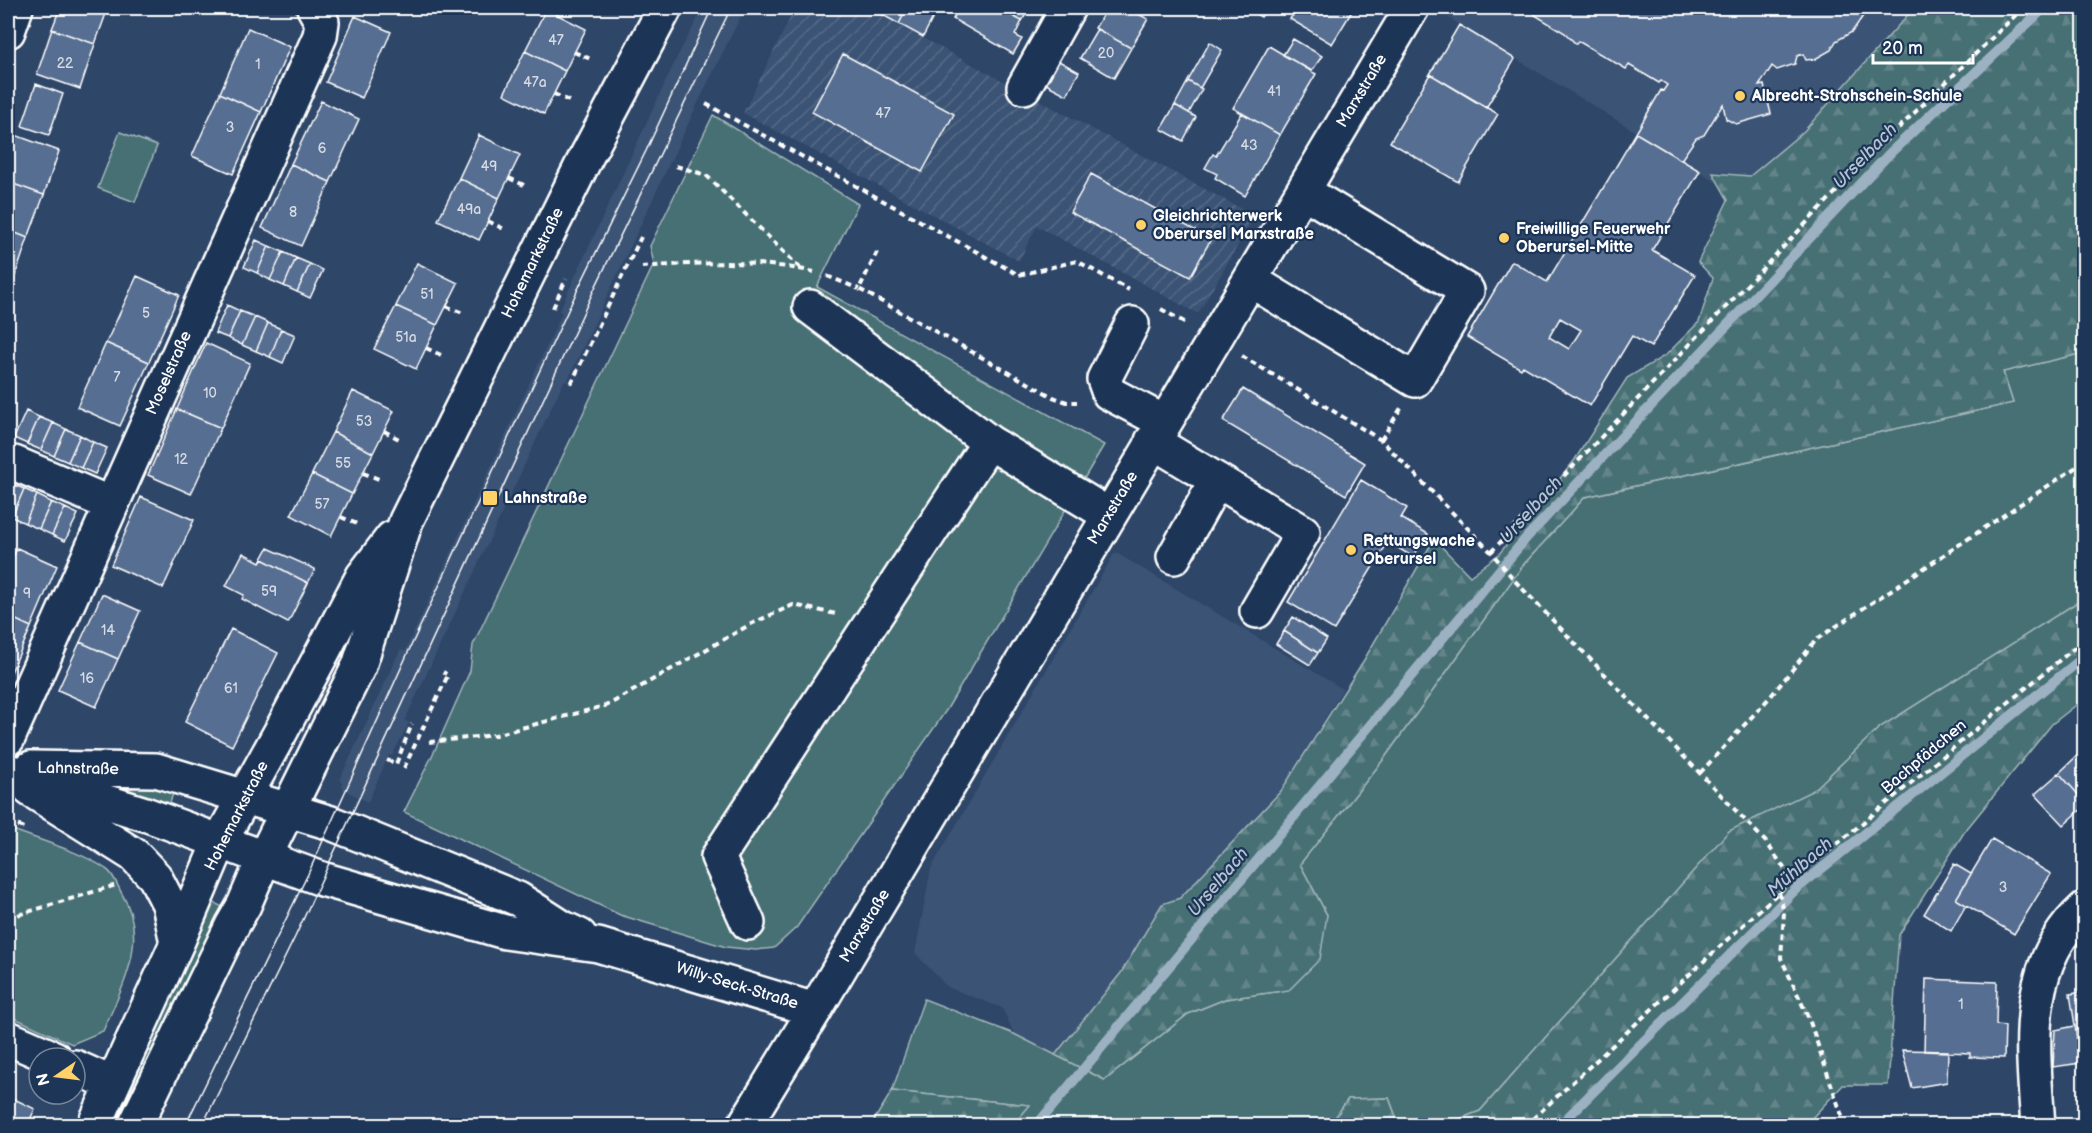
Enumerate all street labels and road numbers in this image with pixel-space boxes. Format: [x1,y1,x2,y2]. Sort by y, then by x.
street label: Marxstraße [1333,51,1391,131]
street label: Hohemarkstraße [498,204,568,321]
street label: Moselstraße [142,328,196,418]
street label: Marxstraße [1084,468,1142,548]
street label: Bachpfädchen [1878,716,1970,798]
street label: Hohemarkstraße [201,757,273,874]
street label: Lahnstraße [37,759,119,779]
street label: Marxstraße [836,886,894,966]
street label: Willy-Seck-Straße [674,958,801,1014]

